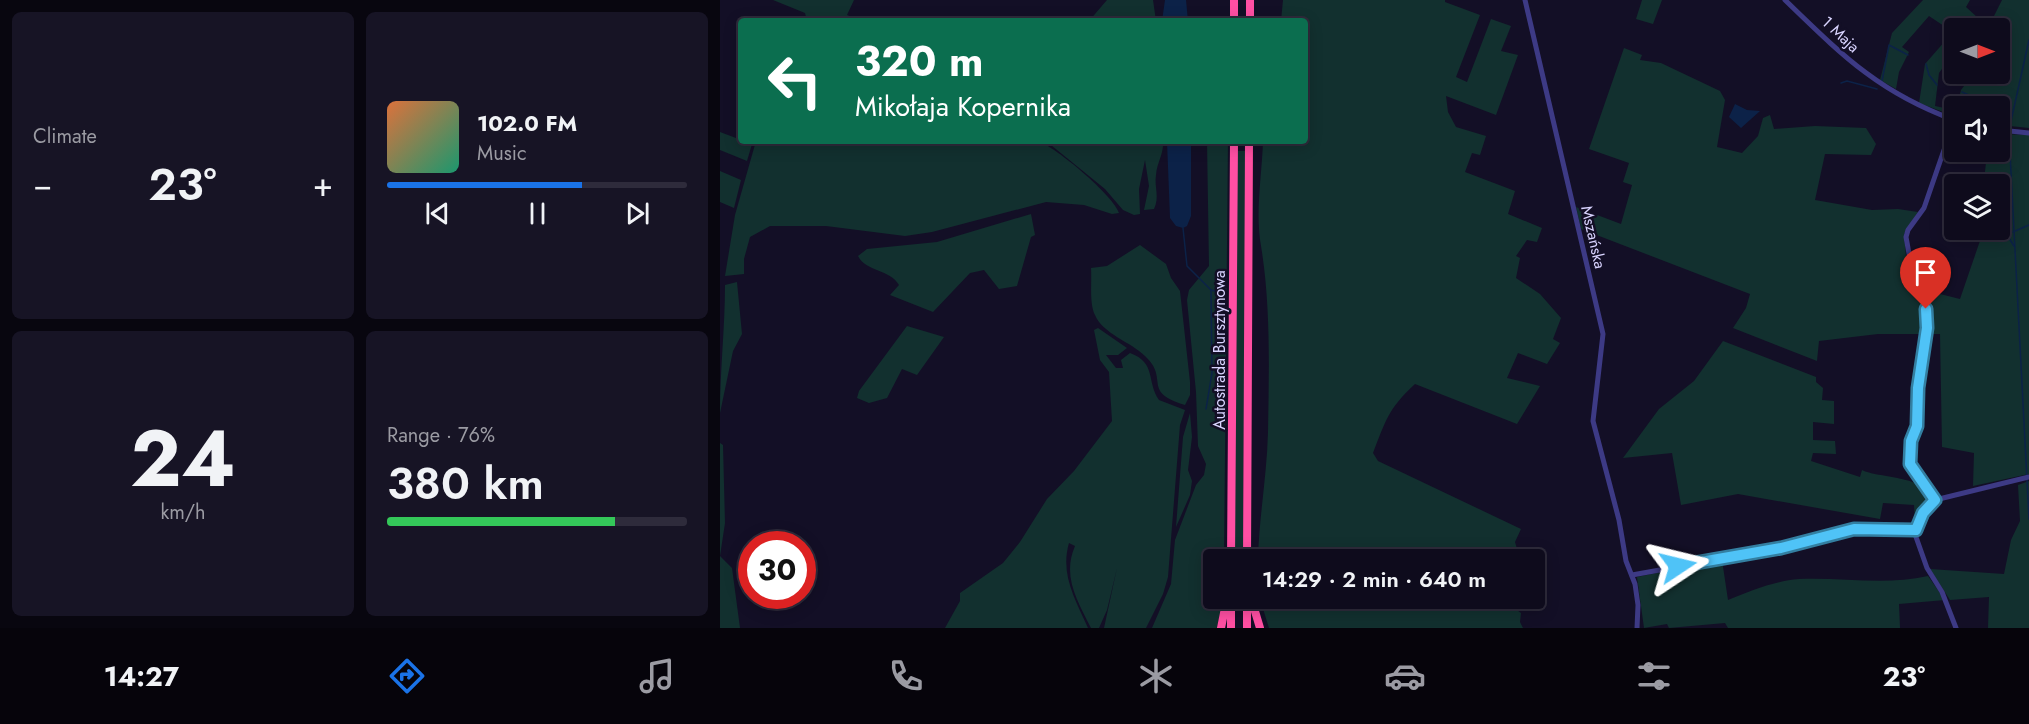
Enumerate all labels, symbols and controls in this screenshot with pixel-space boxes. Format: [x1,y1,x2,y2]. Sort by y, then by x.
street label: 1 Maja [1817,11,1865,58]
north arrow [1944,18,2010,84]
map controls [1944,18,2010,240]
text: 320 m [855,31,983,92]
icon: left [756,42,834,120]
text: Mikołaja Kopernika [855,87,1071,126]
button: sound [1944,96,2010,162]
text: 102.0 FM [477,107,577,139]
text: Climate [33,122,97,151]
text: Music [477,139,527,168]
text: 23° [148,152,217,217]
text: − [33,161,52,208]
text: + [313,161,333,208]
button: layers [1944,174,2010,240]
icon: previous [421,197,454,230]
icon: pause [521,197,554,230]
icon: next [621,197,654,230]
street label: Mszańska [1575,203,1612,271]
pin [1900,247,1951,309]
icon: arrive [1909,256,1942,289]
street label: Autostrada Bursztynowa [1208,270,1231,430]
text: 24 [130,403,236,515]
text: Range · 76% [387,421,495,450]
text: 380 km [387,451,544,516]
text: km/h [160,498,206,527]
speed limit sign: 30 [738,531,816,609]
position arrow [1646,534,1710,598]
text: 14:29 · 2 min · 640 m [1262,563,1486,595]
icon: directions [386,655,428,697]
icon: music [636,655,678,697]
icon: phone [885,655,927,697]
icon: climate [1135,655,1177,697]
icon: car [1384,655,1426,697]
icon: filters [1633,655,1675,697]
text: 14:27 [104,657,179,696]
text: 23° [1883,657,1925,696]

